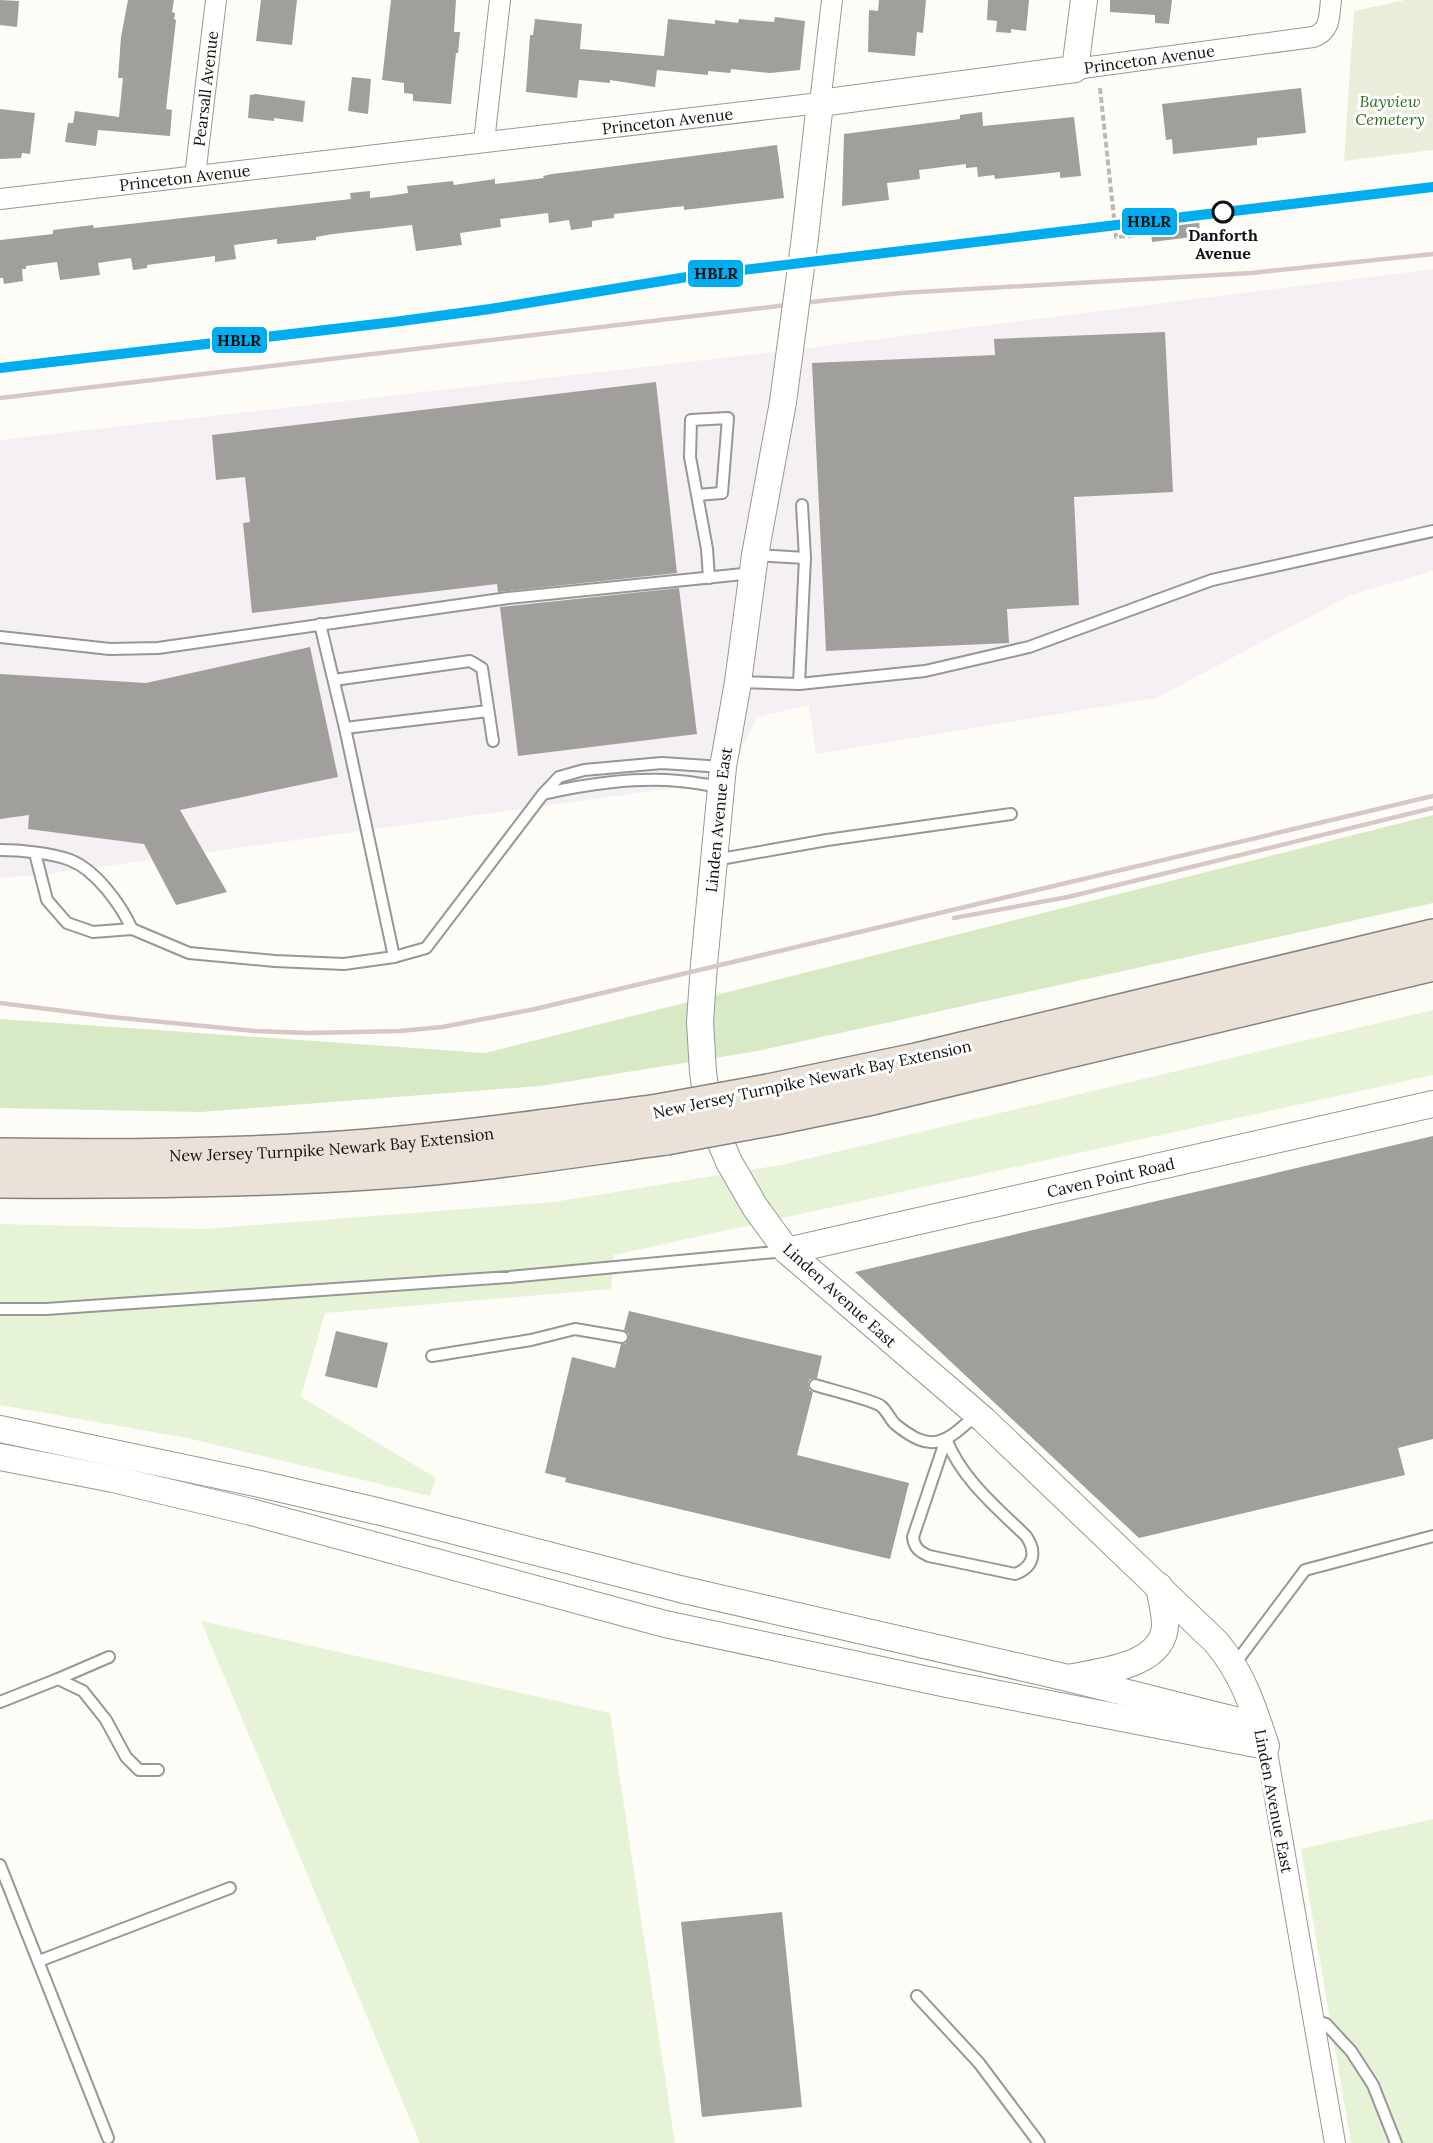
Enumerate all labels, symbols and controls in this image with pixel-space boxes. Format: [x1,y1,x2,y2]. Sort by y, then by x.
street label: Pearsall Avenue [189,29,222,148]
street label: Princeton Avenue [1083,40,1216,78]
park label: Bayview Cemetery [1355,91,1425,129]
street label: Princeton Avenue [601,103,734,138]
street label: Princeton Avenue [118,160,252,195]
marker: Danforth Avenue [1212,201,1234,223]
line badge: HBLR [1121,207,1178,236]
text: HBLR [1127,211,1171,231]
place label: Danforth Avenue [1188,225,1258,263]
line badge: HBLR [687,259,744,288]
text: HBLR [694,263,738,283]
line badge: HBLR [211,326,268,354]
text: HBLR [217,330,261,350]
street label: Linden Avenue East [701,745,736,893]
street label: New Jersey Turnpike Newark Bay Extension [651,1035,973,1123]
street label: New Jersey Turnpike Newark Bay Extension [169,1123,495,1165]
street label: Caven Point Road [1045,1153,1177,1202]
street label: Linden Avenue East [779,1239,902,1352]
street label: Linden Avenue East [1250,1727,1298,1875]

